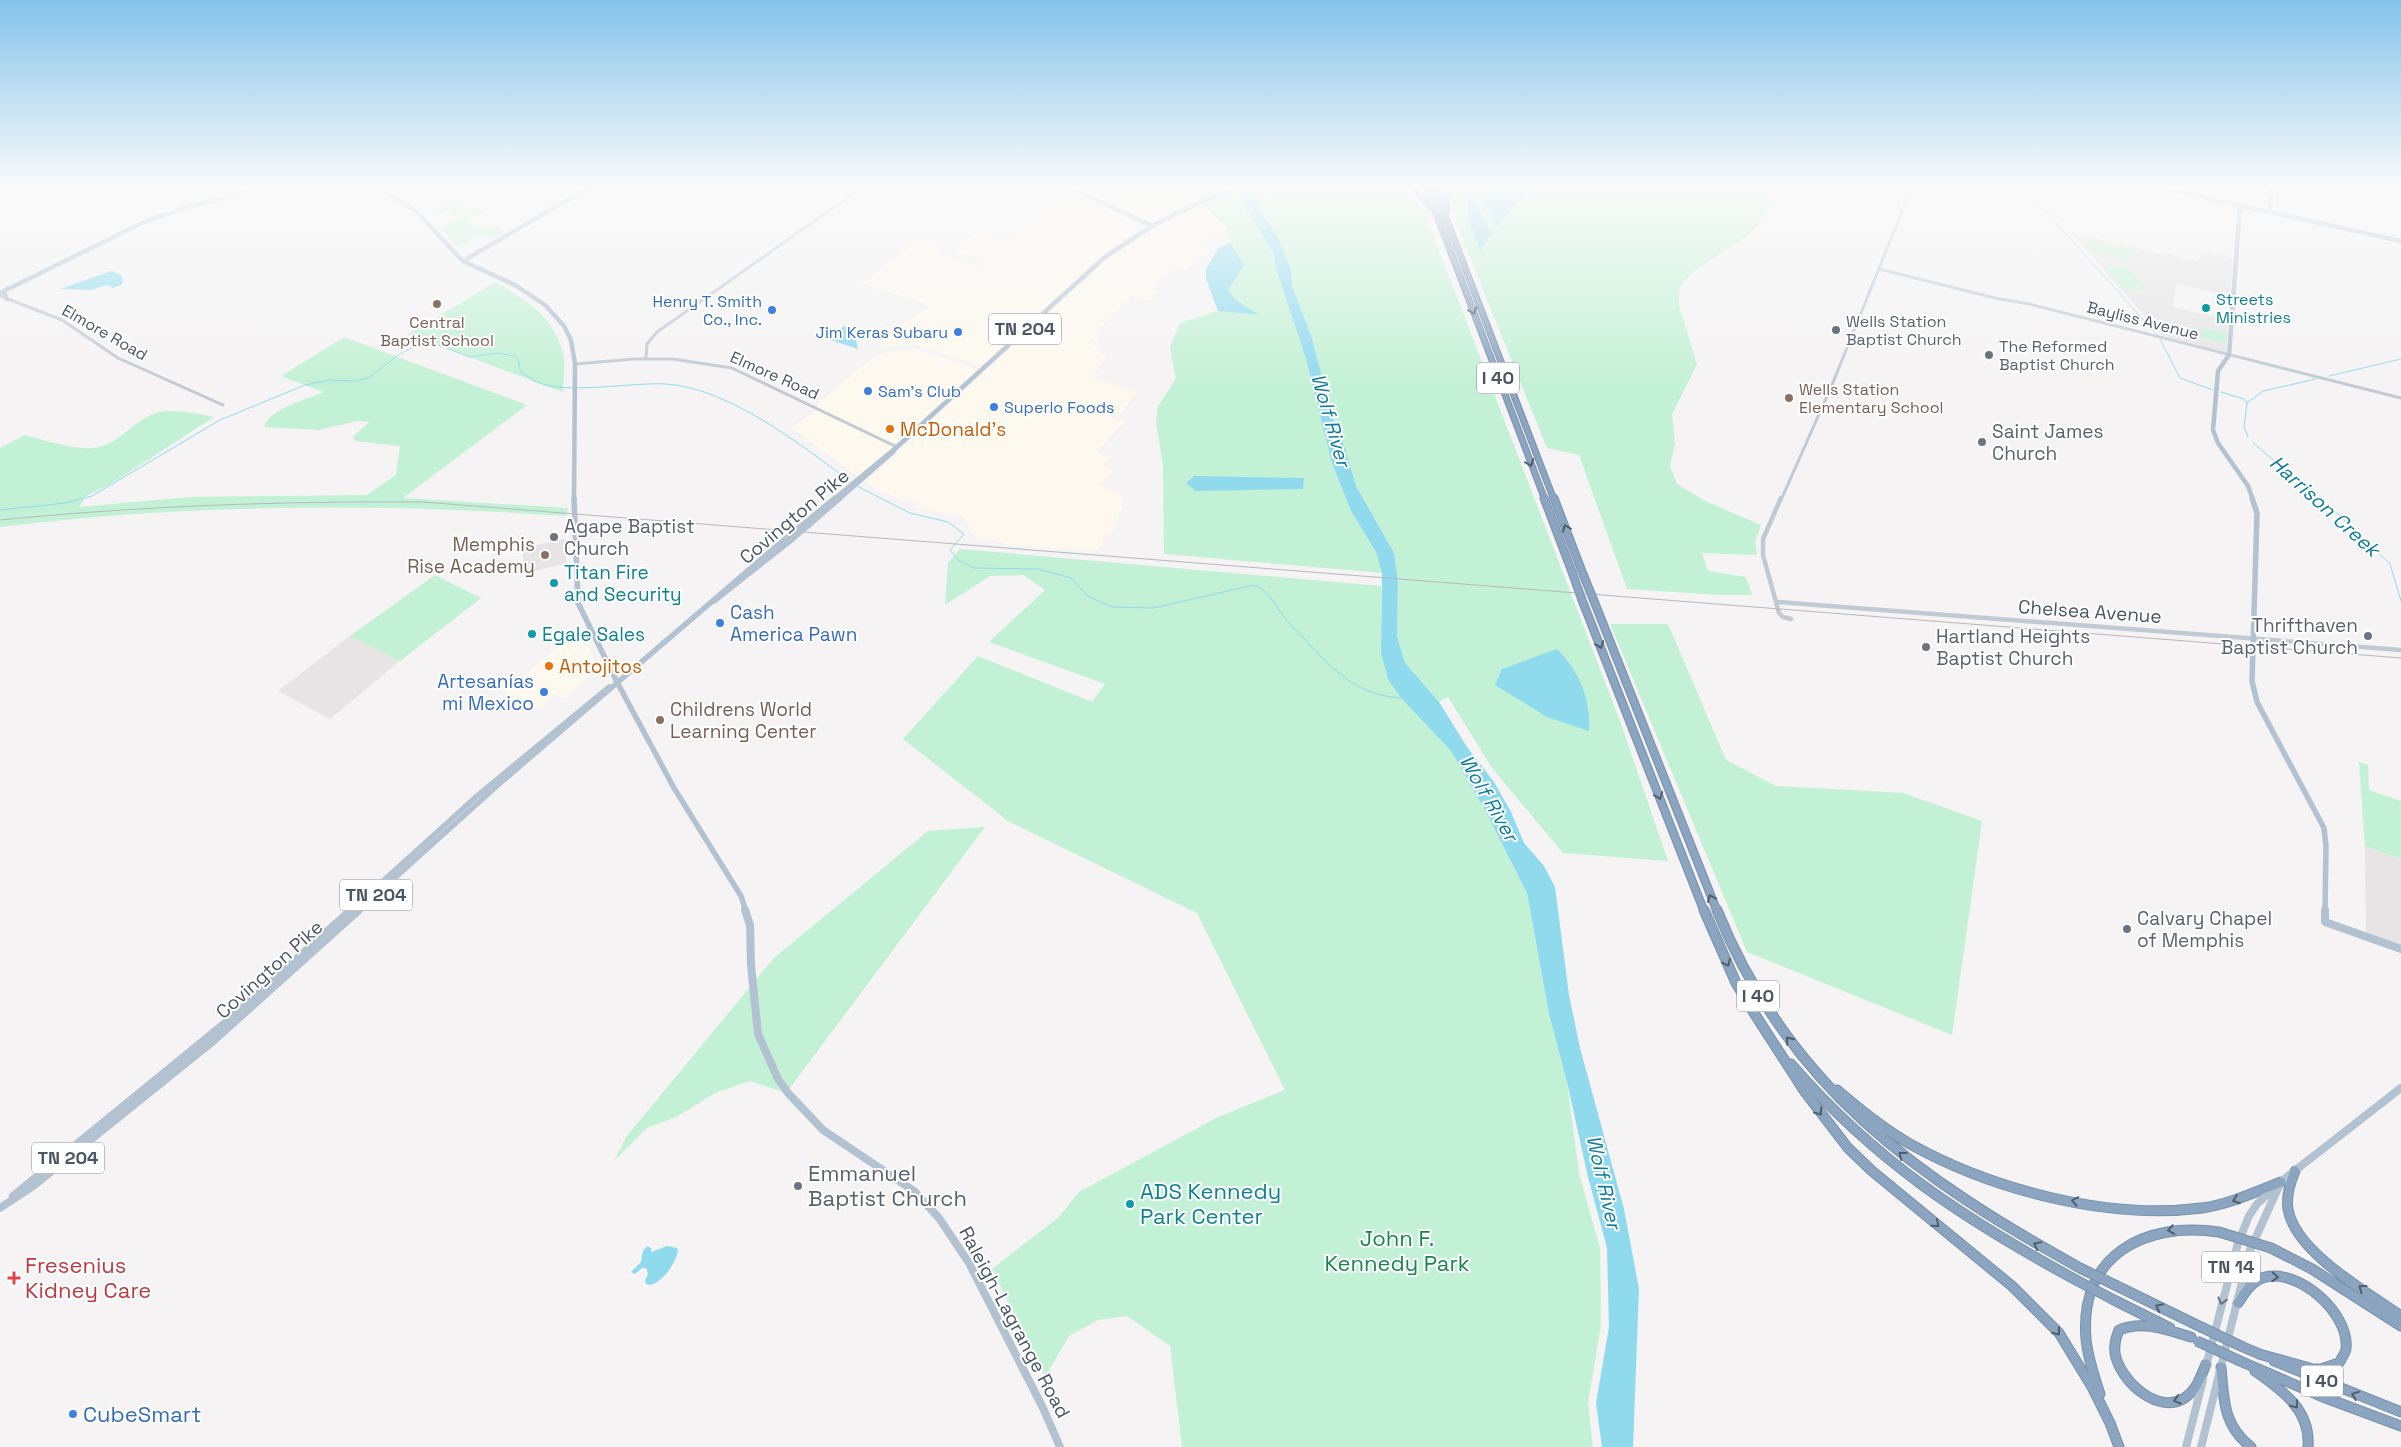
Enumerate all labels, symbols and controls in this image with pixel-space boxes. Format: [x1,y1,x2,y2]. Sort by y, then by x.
place label: Streets Ministries [2216,289,2291,328]
place label: Henry T. Smith Co., Inc. [653,291,762,330]
street label: Bayliss Avenue [2085,296,2201,345]
marker: Central Baptist School [431,298,443,310]
street label: Elmore Road [58,300,151,365]
marker: Streets Ministries [2200,302,2212,314]
marker: Henry T. Smith Co., Inc. [766,304,778,316]
one-way arrow [1467,307,1477,315]
place label: Wells Station Baptist Church [1846,311,1962,350]
place label: Central Baptist School [380,312,494,351]
road number: TN 204 [989,314,1061,344]
place label: Jim Keras Subaru [815,322,948,343]
marker: Wells Station Baptist Church [1830,324,1842,336]
marker: Jim Keras Subaru [952,326,964,338]
place label: The Reformed Baptist Church [1999,336,2115,375]
street label: Elmore Road [727,347,823,404]
marker: The Reformed Baptist Church [1983,349,1995,361]
road number: I 40 [1477,362,1519,393]
water label: Wolf River [1305,370,1357,472]
place label: Wells Station Elementary School [1799,379,1944,418]
place label: Sam's Club [878,381,961,402]
marker: Sam's Club [862,385,874,397]
marker: Wells Station Elementary School [1783,392,1795,404]
place label: Superlo Foods [1004,397,1114,418]
marker: Superlo Foods [988,401,1000,413]
place label: McDonald's [900,417,1006,442]
place label: Saint James Church [1992,419,2104,466]
marker: McDonald's [884,423,896,435]
marker: Saint James Church [1976,436,1988,448]
water label: Harrison Creek [2265,450,2387,564]
one-way arrow [1524,459,1534,467]
street label: Covington Pike [734,463,854,570]
place label: Agape Baptist Church [564,514,695,561]
one-way arrow [1561,524,1572,533]
marker: Agape Baptist Church [548,531,560,543]
place label: Memphis Rise Academy [407,532,535,579]
marker: Memphis Rise Academy [539,549,551,561]
place label: Titan Fire and Security [564,560,682,607]
marker: Titan Fire and Security [548,577,560,589]
street label: Chelsea Avenue [2017,594,2162,629]
place label: Cash America Pawn [730,600,857,647]
place label: Thrifthaven Baptist Church [2221,613,2358,660]
marker: Cash America Pawn [714,617,726,629]
place label: Egale Sales [542,622,645,647]
place label: Hartland Heights Baptist Church [1936,624,2090,671]
marker: Egale Sales [526,628,538,640]
marker: Thrifthaven Baptist Church [2362,630,2374,642]
one-way arrow [1594,640,1604,649]
marker: Hartland Heights Baptist Church [1920,641,1932,653]
place label: Antojitos [559,654,642,679]
marker: Antojitos [543,660,555,672]
place label: Artesanías mi Mexico [437,669,534,716]
marker: Artesanías mi Mexico [538,686,550,698]
place label: Childrens World Learning Center [670,697,816,744]
marker: Childrens World Learning Center [654,714,666,726]
water label: Wolf River [1454,750,1525,848]
one-way arrow [1653,792,1663,800]
road number: TN 204 [340,880,412,910]
one-way arrow [1706,894,1717,903]
place label: Calvary Chapel of Memphis [2137,906,2272,953]
street label: Covington Pike [210,915,328,1024]
marker: Calvary Chapel of Memphis [2121,923,2133,935]
one-way arrow [1720,958,1731,967]
road number: I 40 [1737,980,1779,1011]
one-way arrow [1786,1037,1794,1046]
one-way arrow [1813,1106,1822,1116]
water label: Wolf River [1581,1132,1628,1234]
road number: TN 204 [32,1142,104,1174]
one-way arrow [1899,1153,1908,1161]
place label: Emmanuel Baptist Church [808,1159,967,1212]
place label: ADS Kennedy Park Center [1140,1177,1281,1230]
marker: Emmanuel Baptist Church [792,1180,804,1192]
one-way arrow [2232,1194,2240,1204]
one-way arrow [2071,1196,2079,1206]
marker: ADS Kennedy Park Center [1124,1198,1136,1210]
one-way arrow [1930,1219,1939,1227]
street label: Raleigh-Lagrange Road [953,1222,1076,1422]
park label: John F. Kennedy Park [1324,1224,1470,1277]
one-way arrow [2166,1224,2174,1235]
one-way arrow [2034,1241,2043,1251]
place label: Fresenius Kidney Care [25,1251,151,1304]
road number: TN 14 [2202,1252,2260,1282]
marker: Fresenius Kidney Care [7,1271,21,1285]
one-way arrow [2272,1271,2280,1282]
one-way arrow [2359,1285,2368,1293]
one-way arrow [2217,1297,2228,1306]
one-way arrow [2155,1303,2164,1313]
one-way arrow [2052,1326,2060,1335]
road number: I 40 [2301,1365,2343,1396]
one-way arrow [2352,1391,2360,1401]
one-way arrow [2174,1394,2182,1404]
place label: CubeSmart [83,1400,201,1428]
one-way arrow [2290,1400,2299,1409]
marker: CubeSmart [67,1408,79,1420]

